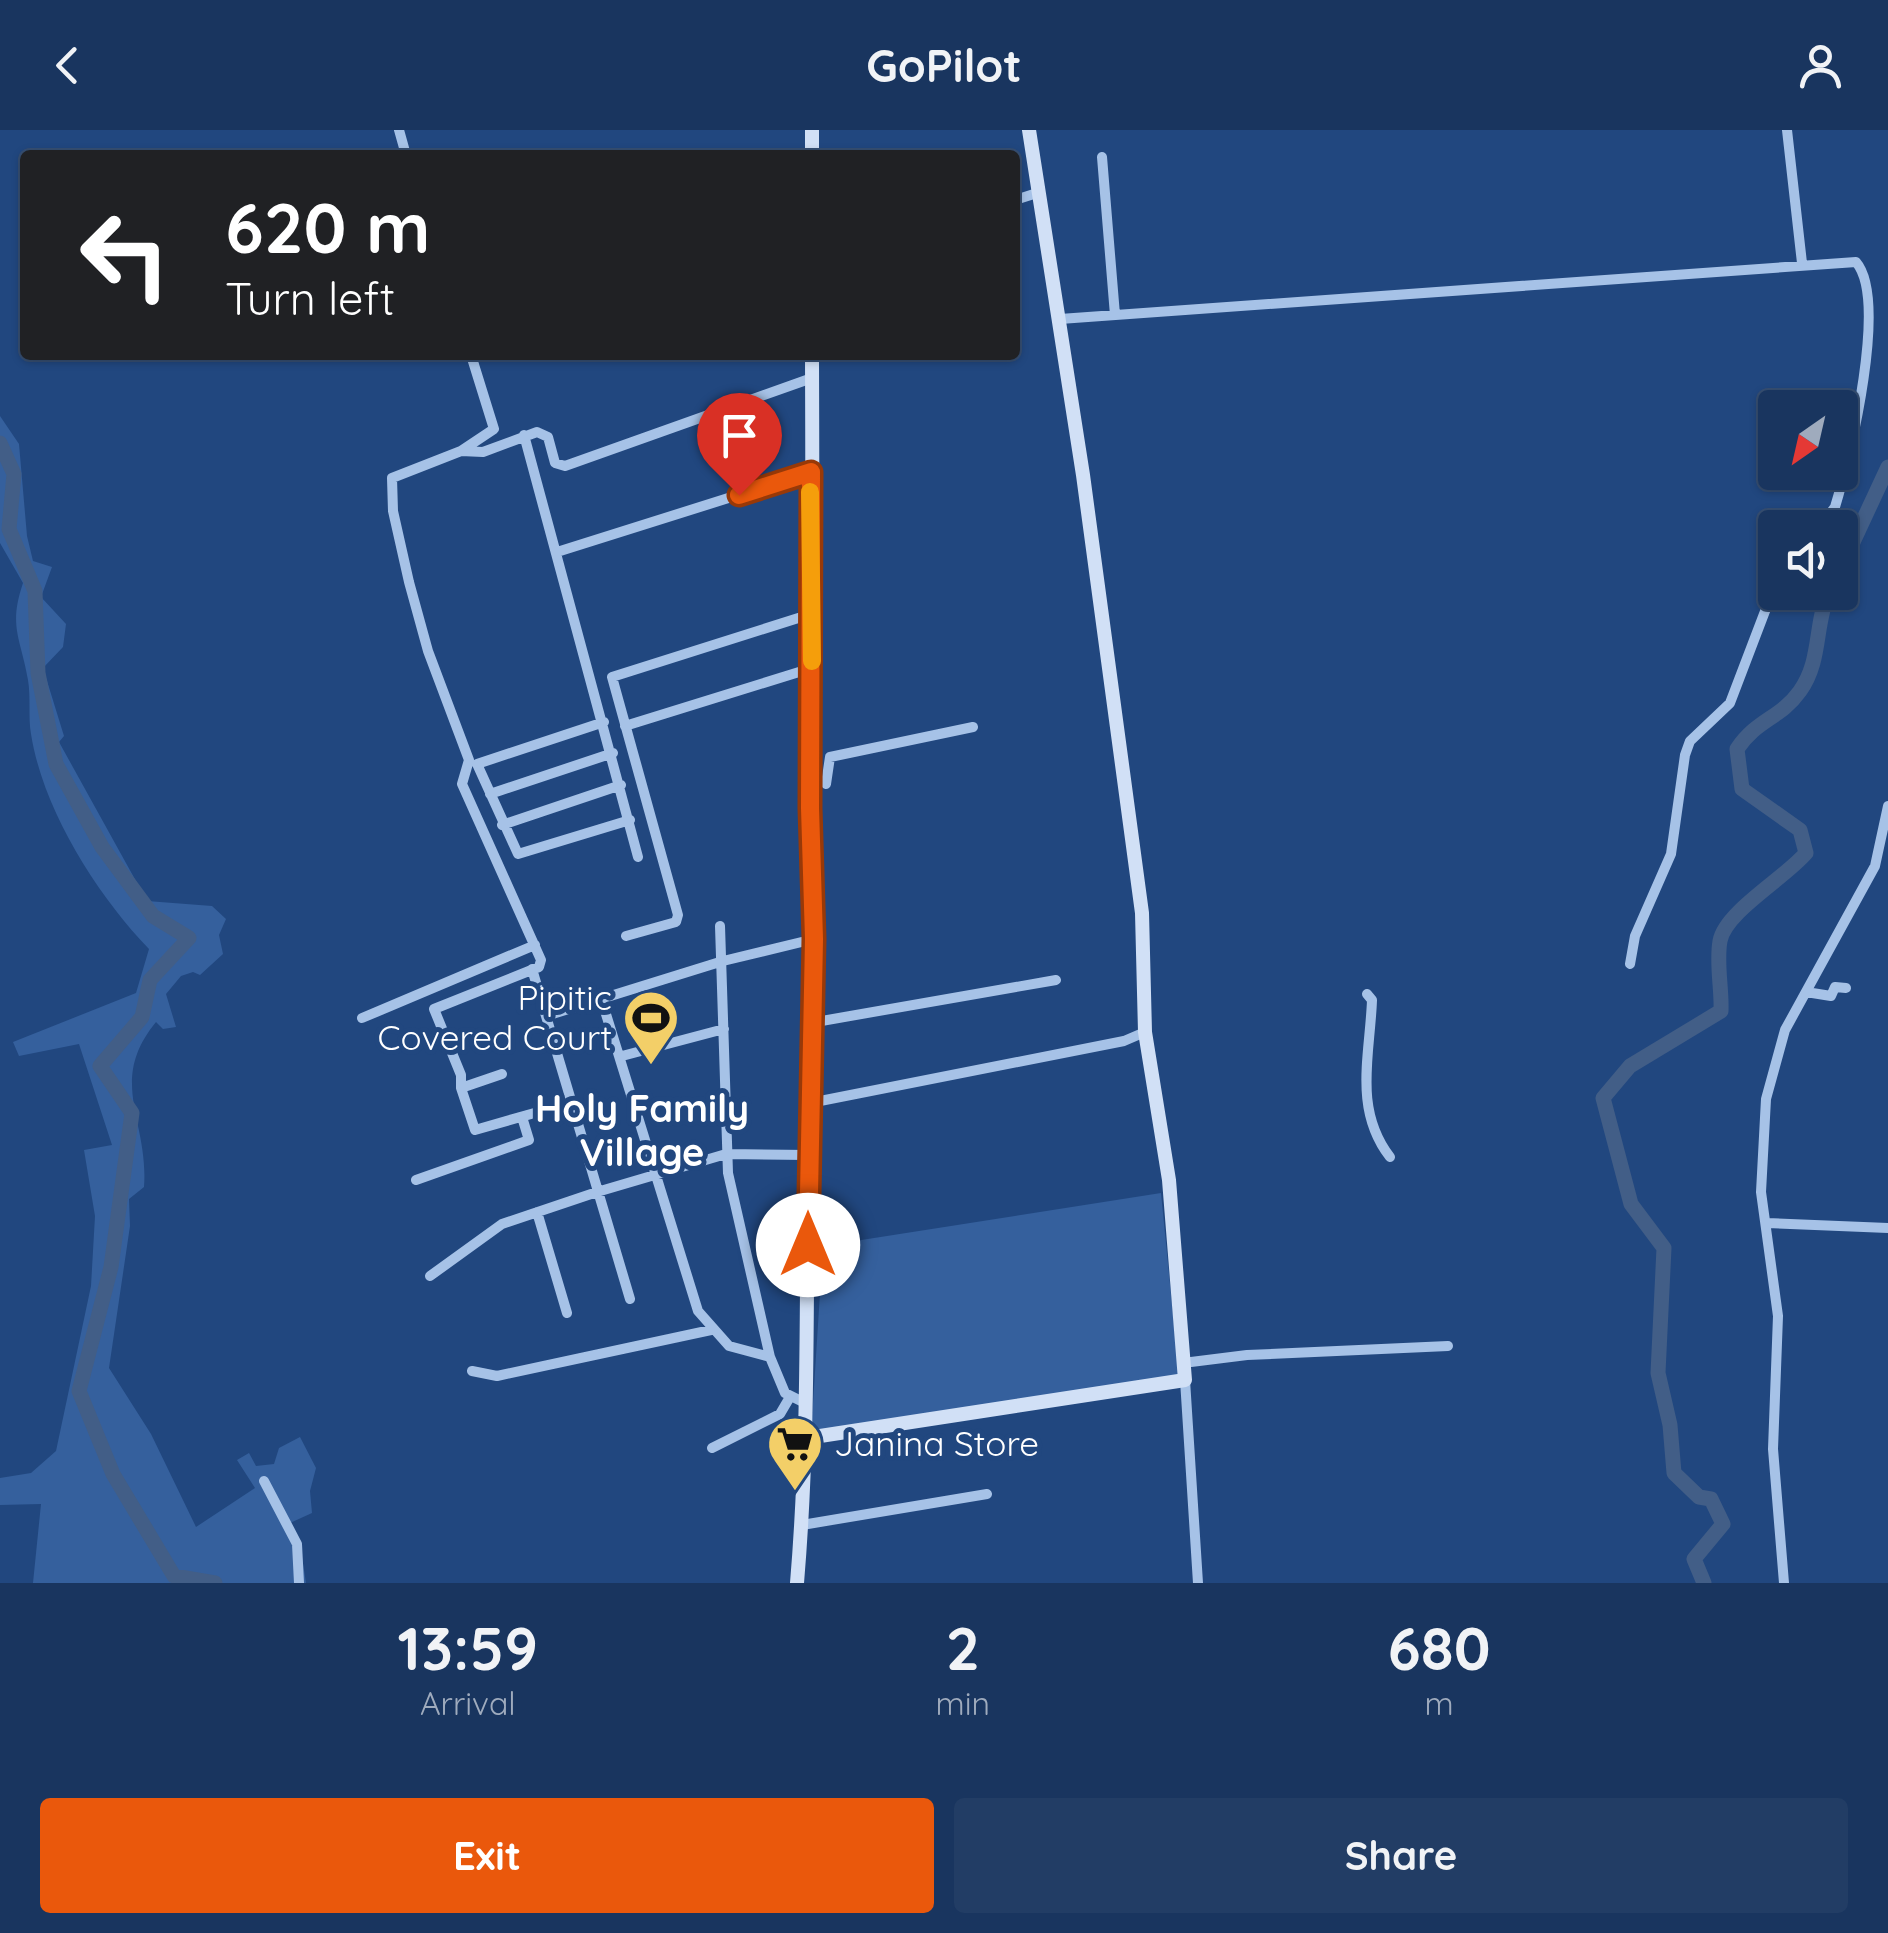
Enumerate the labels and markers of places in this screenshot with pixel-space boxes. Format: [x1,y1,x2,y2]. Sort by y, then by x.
pin [697,393,782,496]
place label: Pipitic Covered Court [378,975,612,1059]
sports icon: Pipitic Covered Court [621,988,681,1067]
supermarket icon: Janina Store [765,1414,825,1493]
place label: Janina Store [834,1421,1039,1465]

